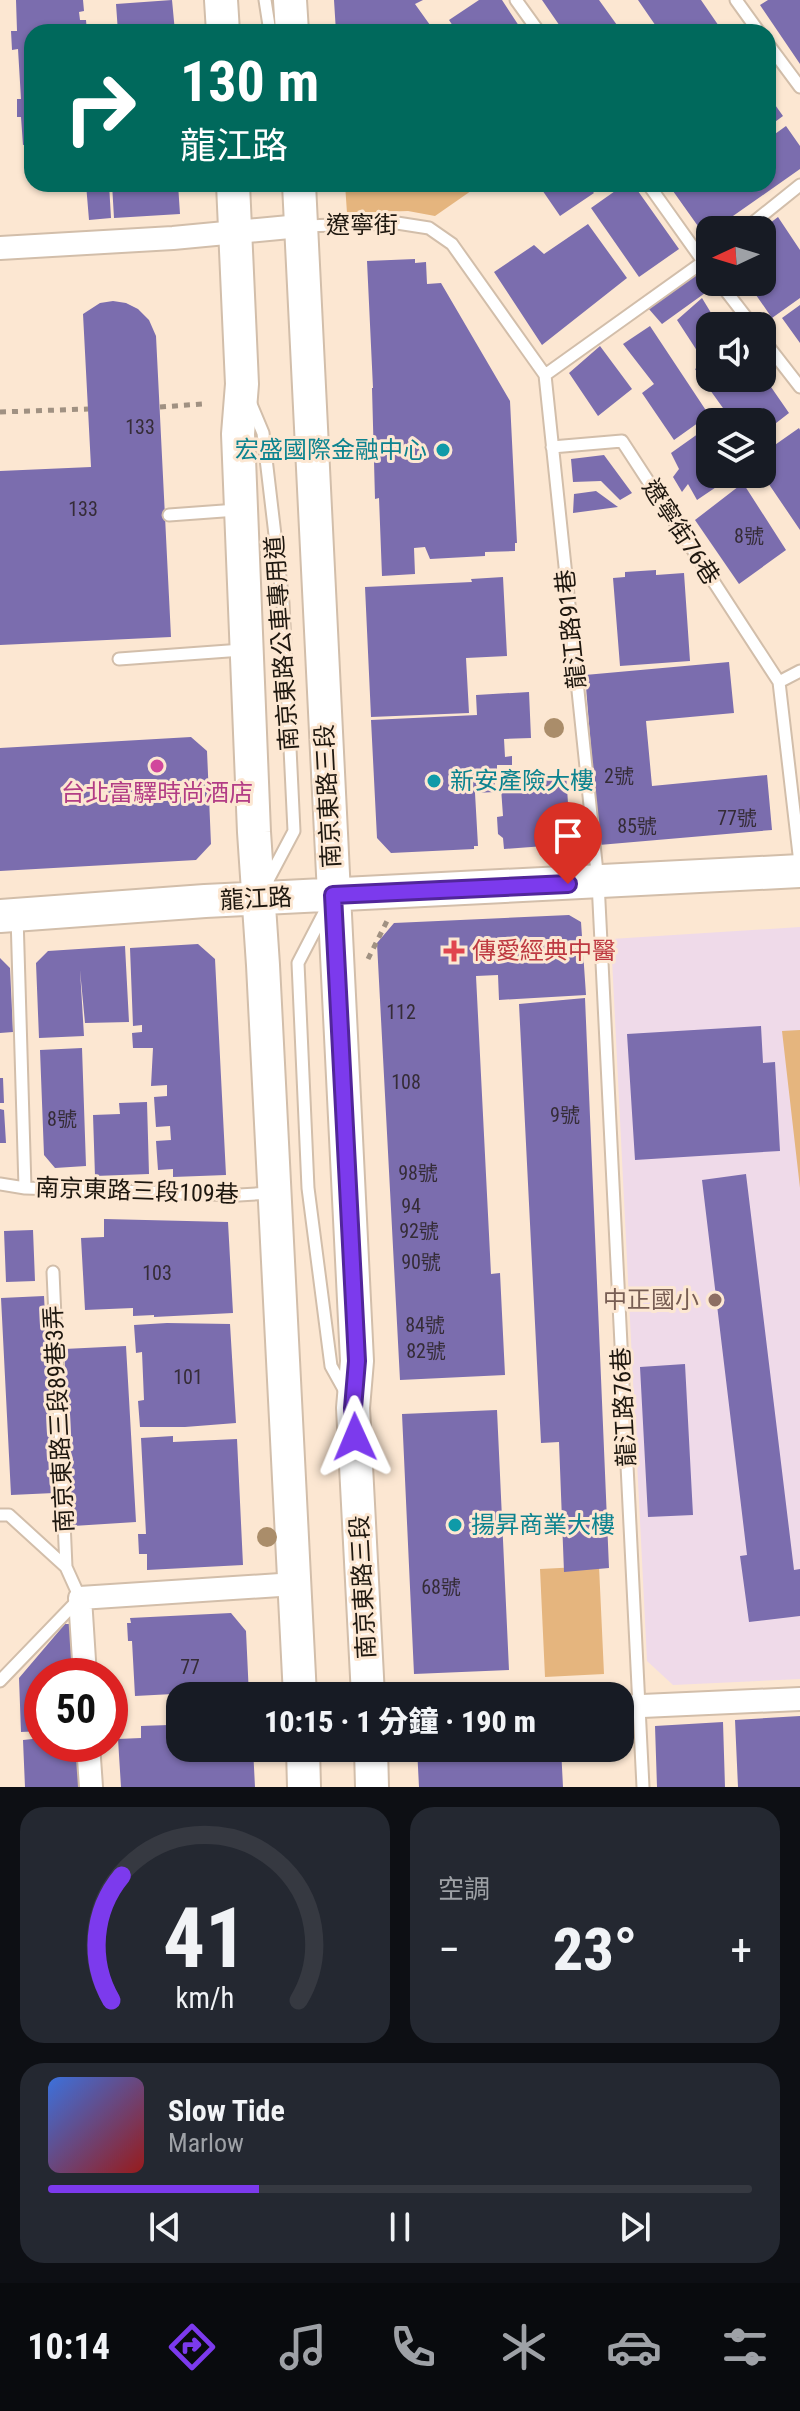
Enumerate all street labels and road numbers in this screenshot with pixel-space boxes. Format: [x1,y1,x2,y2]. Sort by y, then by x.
street label: 遼寧街 [326,211,398,239]
street label: 遼寧街76巷 [637,474,725,590]
street label: 南京東路公車專用道 [261,534,303,752]
street label: 龍江路91巷 [551,568,591,690]
street label: 南京東路三段 [310,723,346,869]
street label: 龍江路 [219,883,293,915]
street label: 南京東路三段109巷 [35,1173,239,1209]
street label: 南京東路三段89巷3弄 [39,1305,79,1533]
street label: 龍江路76巷 [607,1346,641,1468]
street label: 南京東路三段 [345,1514,381,1660]

